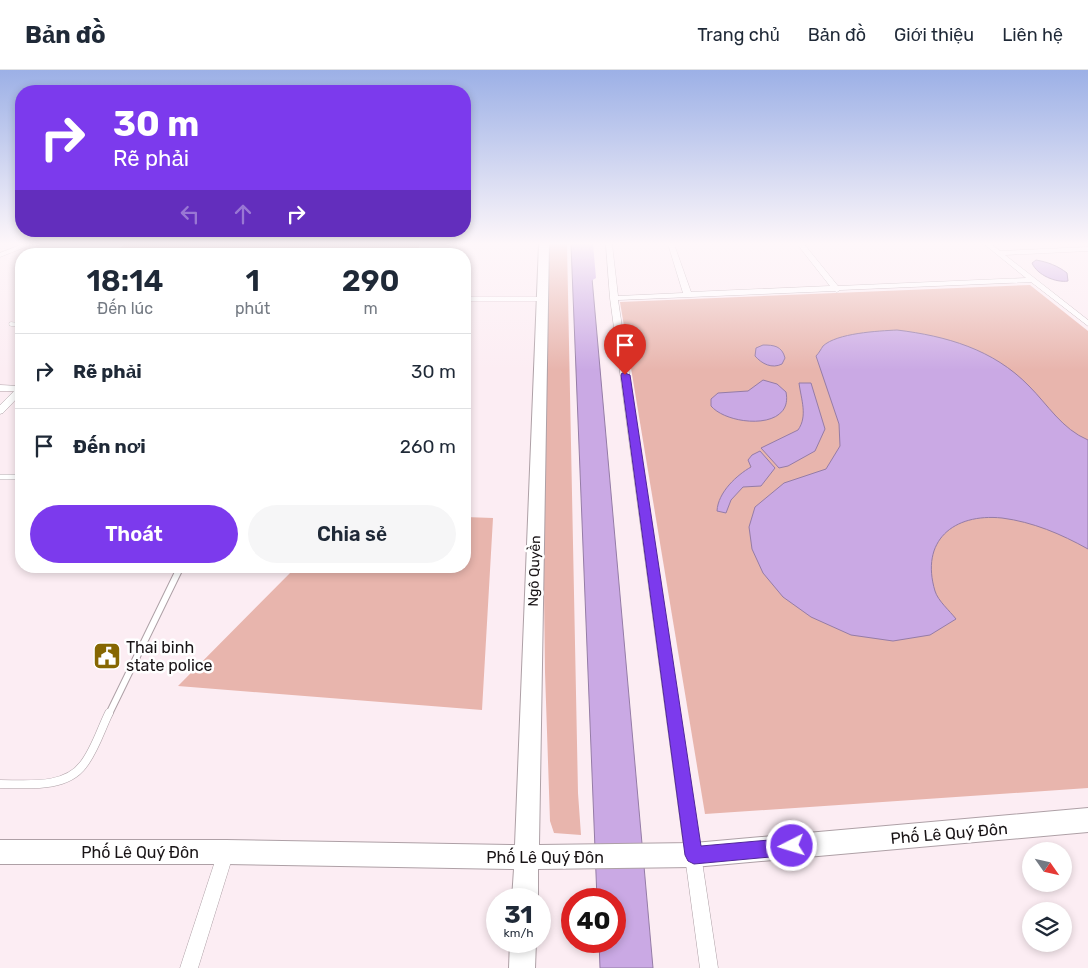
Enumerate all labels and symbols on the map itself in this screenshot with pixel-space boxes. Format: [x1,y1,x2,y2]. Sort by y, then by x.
pin [604,324,646,375]
street label: Ngô Quyền [524,535,544,607]
place label: Thai binh state police [126,638,213,675]
public building icon: Thai binh state police [92,641,122,671]
street label: Phố Lê Quý Đôn [889,818,1008,848]
position arrow [765,819,817,871]
street label: Phố Lê Quý Đôn [81,842,199,862]
north arrow [1022,842,1072,892]
street label: Phố Lê Quý Đôn [486,847,604,867]
speed limit sign: 40 [561,888,626,953]

